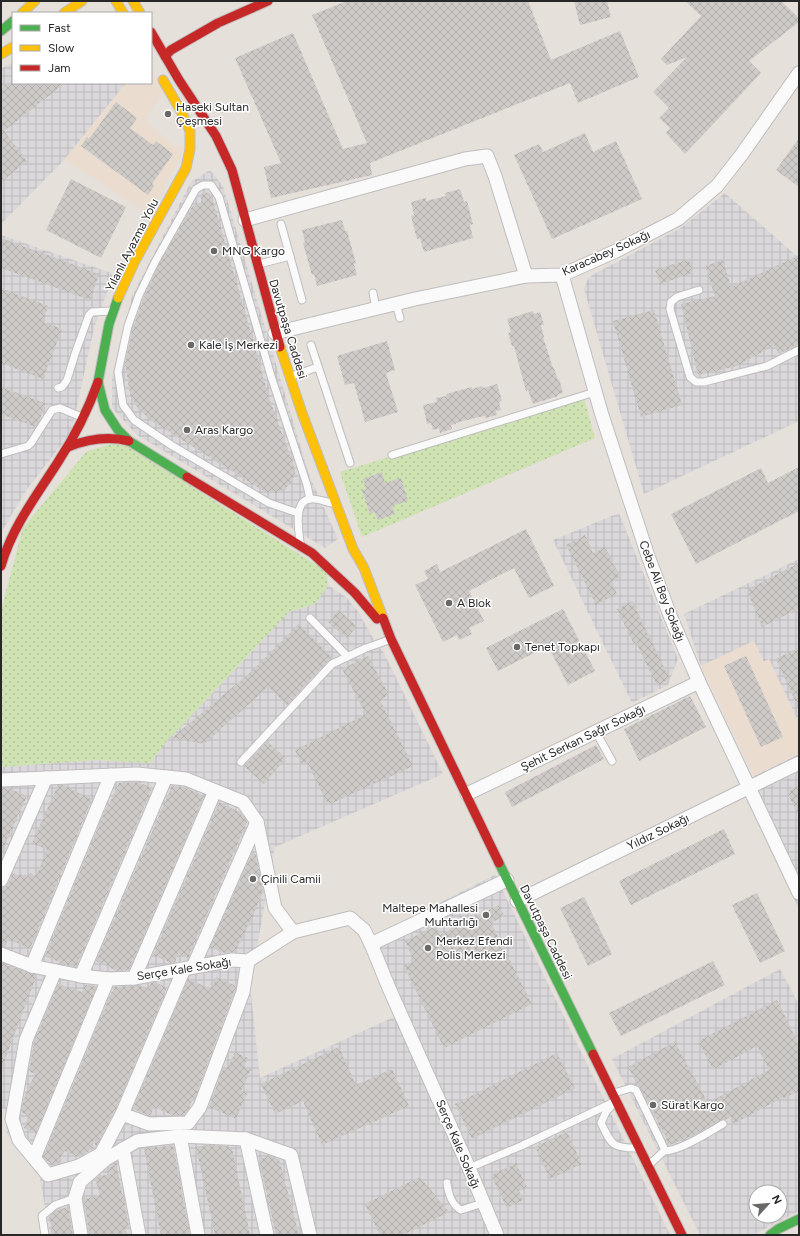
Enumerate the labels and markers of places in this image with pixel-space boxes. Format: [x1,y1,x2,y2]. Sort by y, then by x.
place label: Haseki Sultan Çeşmesi [176,100,249,128]
marker: Haseki Sultan Çeşmesi [163,109,173,119]
place label: MNG Kargo [222,244,285,258]
marker: MNG Kargo [209,246,219,256]
place label: Kale İş Merkezi [199,338,278,352]
marker: Kale İş Merkezi [186,340,196,350]
place label: Aras Kargo [195,423,253,437]
marker: Aras Kargo [182,425,192,435]
place label: A Blok [457,596,491,610]
marker: A Blok [444,598,454,608]
place label: Tenet Topkapı [525,640,600,654]
marker: Tenet Topkapı [512,642,522,652]
place label: Çinili Camii [261,872,321,886]
marker: Çinili Camii [248,874,258,884]
place label: Maltepe Mahallesi Muhtarlığı [382,901,478,929]
marker: Maltepe Mahallesi Muhtarlığı [481,910,491,920]
place label: Merkez Efendi Polis Merkezi [436,934,512,962]
marker: Merkez Efendi Polis Merkezi [423,943,433,953]
place label: Sürat Kargo [661,1098,724,1112]
marker: Sürat Kargo [648,1100,658,1110]

